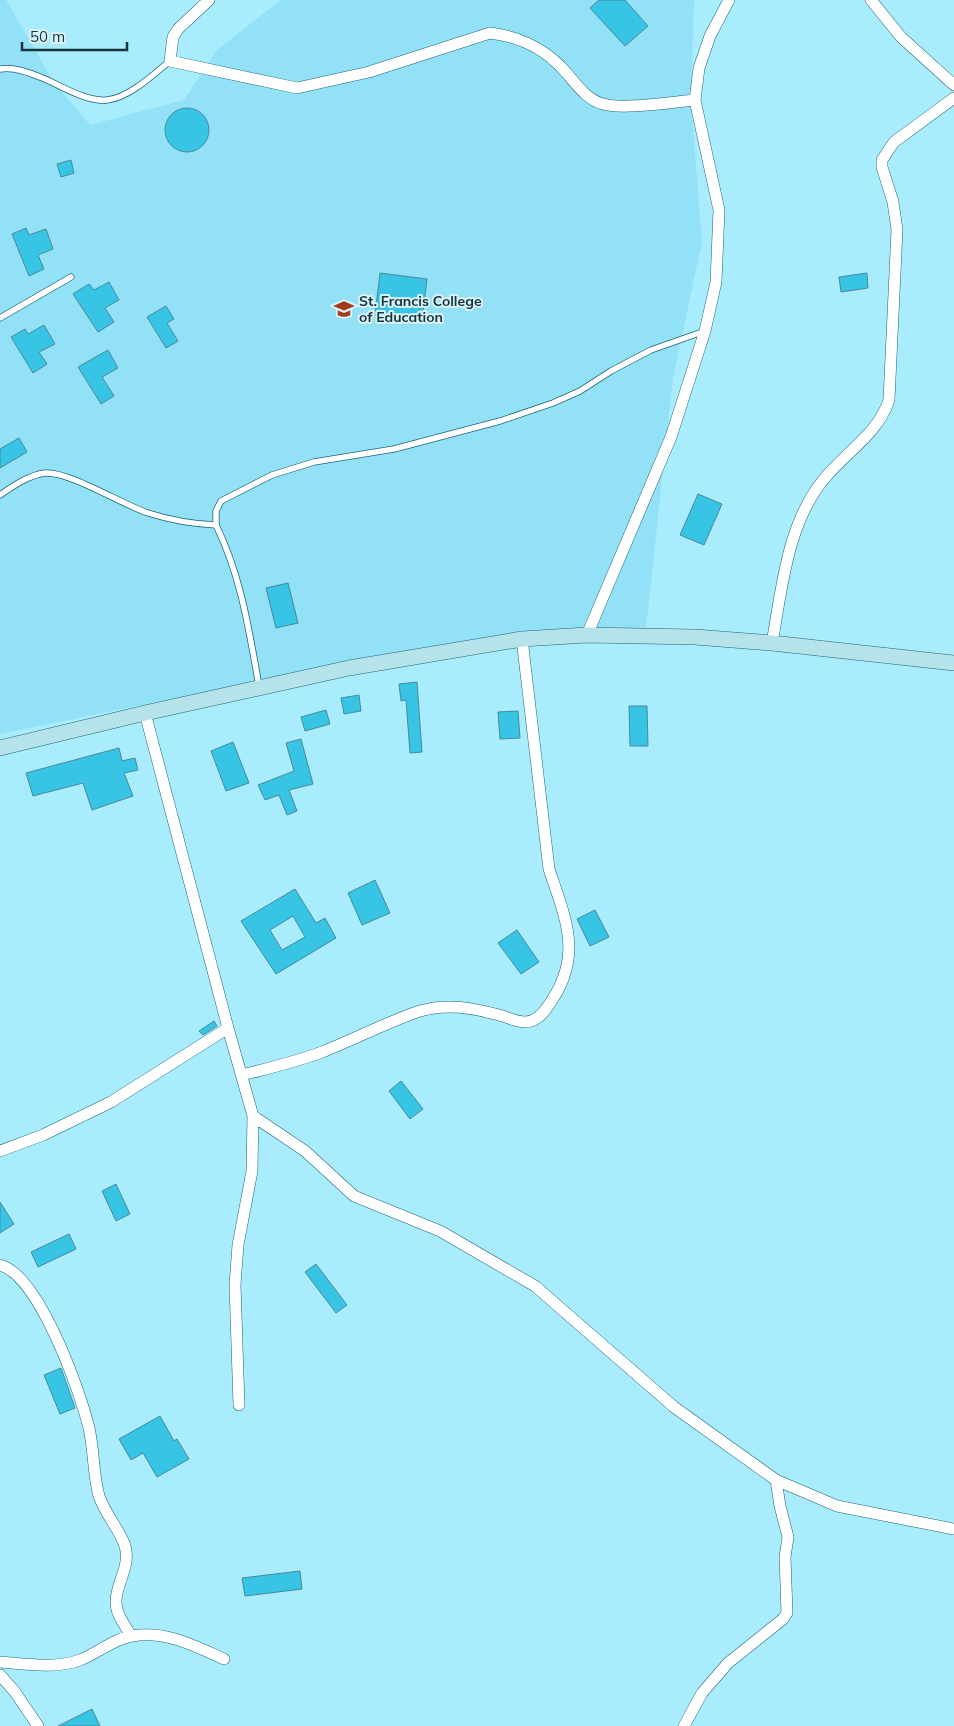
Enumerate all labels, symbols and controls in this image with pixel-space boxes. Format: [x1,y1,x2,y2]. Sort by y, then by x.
scale bar [22,20,128,52]
text: 50 m [30,27,65,46]
place label: St. Francis College of Education [359,292,482,326]
school or university icon: St. Francis College of Education [333,298,355,320]

